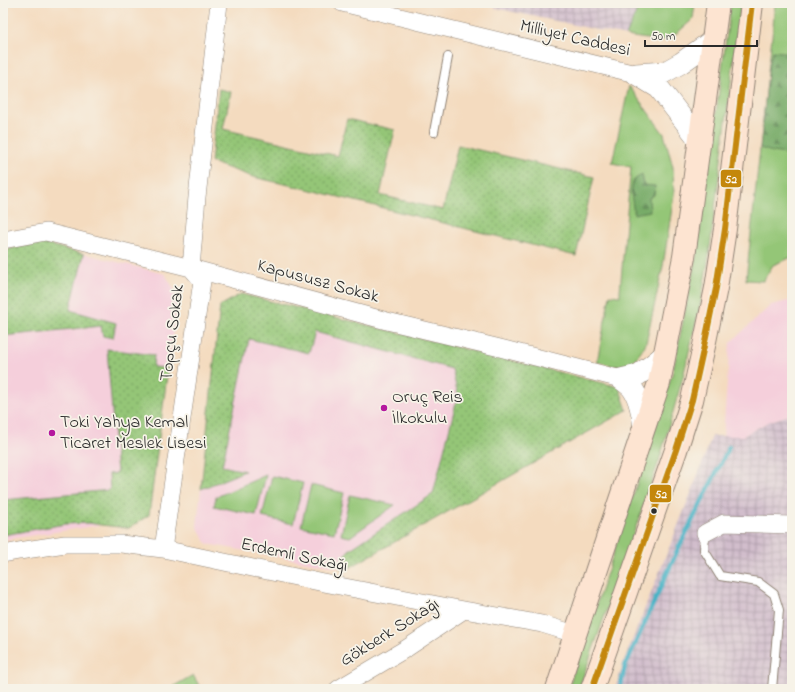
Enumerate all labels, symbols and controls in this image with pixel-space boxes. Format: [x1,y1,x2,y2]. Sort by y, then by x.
street label: Milliyet Caddesi [517,14,633,64]
scale bar [645,22,757,48]
text: 50 m [651,28,675,46]
line badge: 52 [720,169,742,188]
text: 52 [725,172,737,188]
street label: Kapususz Sokak [254,253,382,311]
street label: Topçu Sokak [154,283,192,383]
place label: Oruç Reis İlkokulu [392,385,463,432]
marker: Oruç Reis İlkokulu [379,403,389,413]
place label: Toki Yahya Kemal Ticaret Meslek Lisesi [60,410,207,457]
marker: Toki Yahya Kemal Ticaret Meslek Lisesi [47,428,57,438]
line badge: 52 [649,484,672,503]
text: 52 [655,487,667,503]
unlabelled marker [649,506,659,516]
street label: Erdemli Sokağı [238,532,350,581]
street label: Gökberk Sokağı [335,592,445,675]

